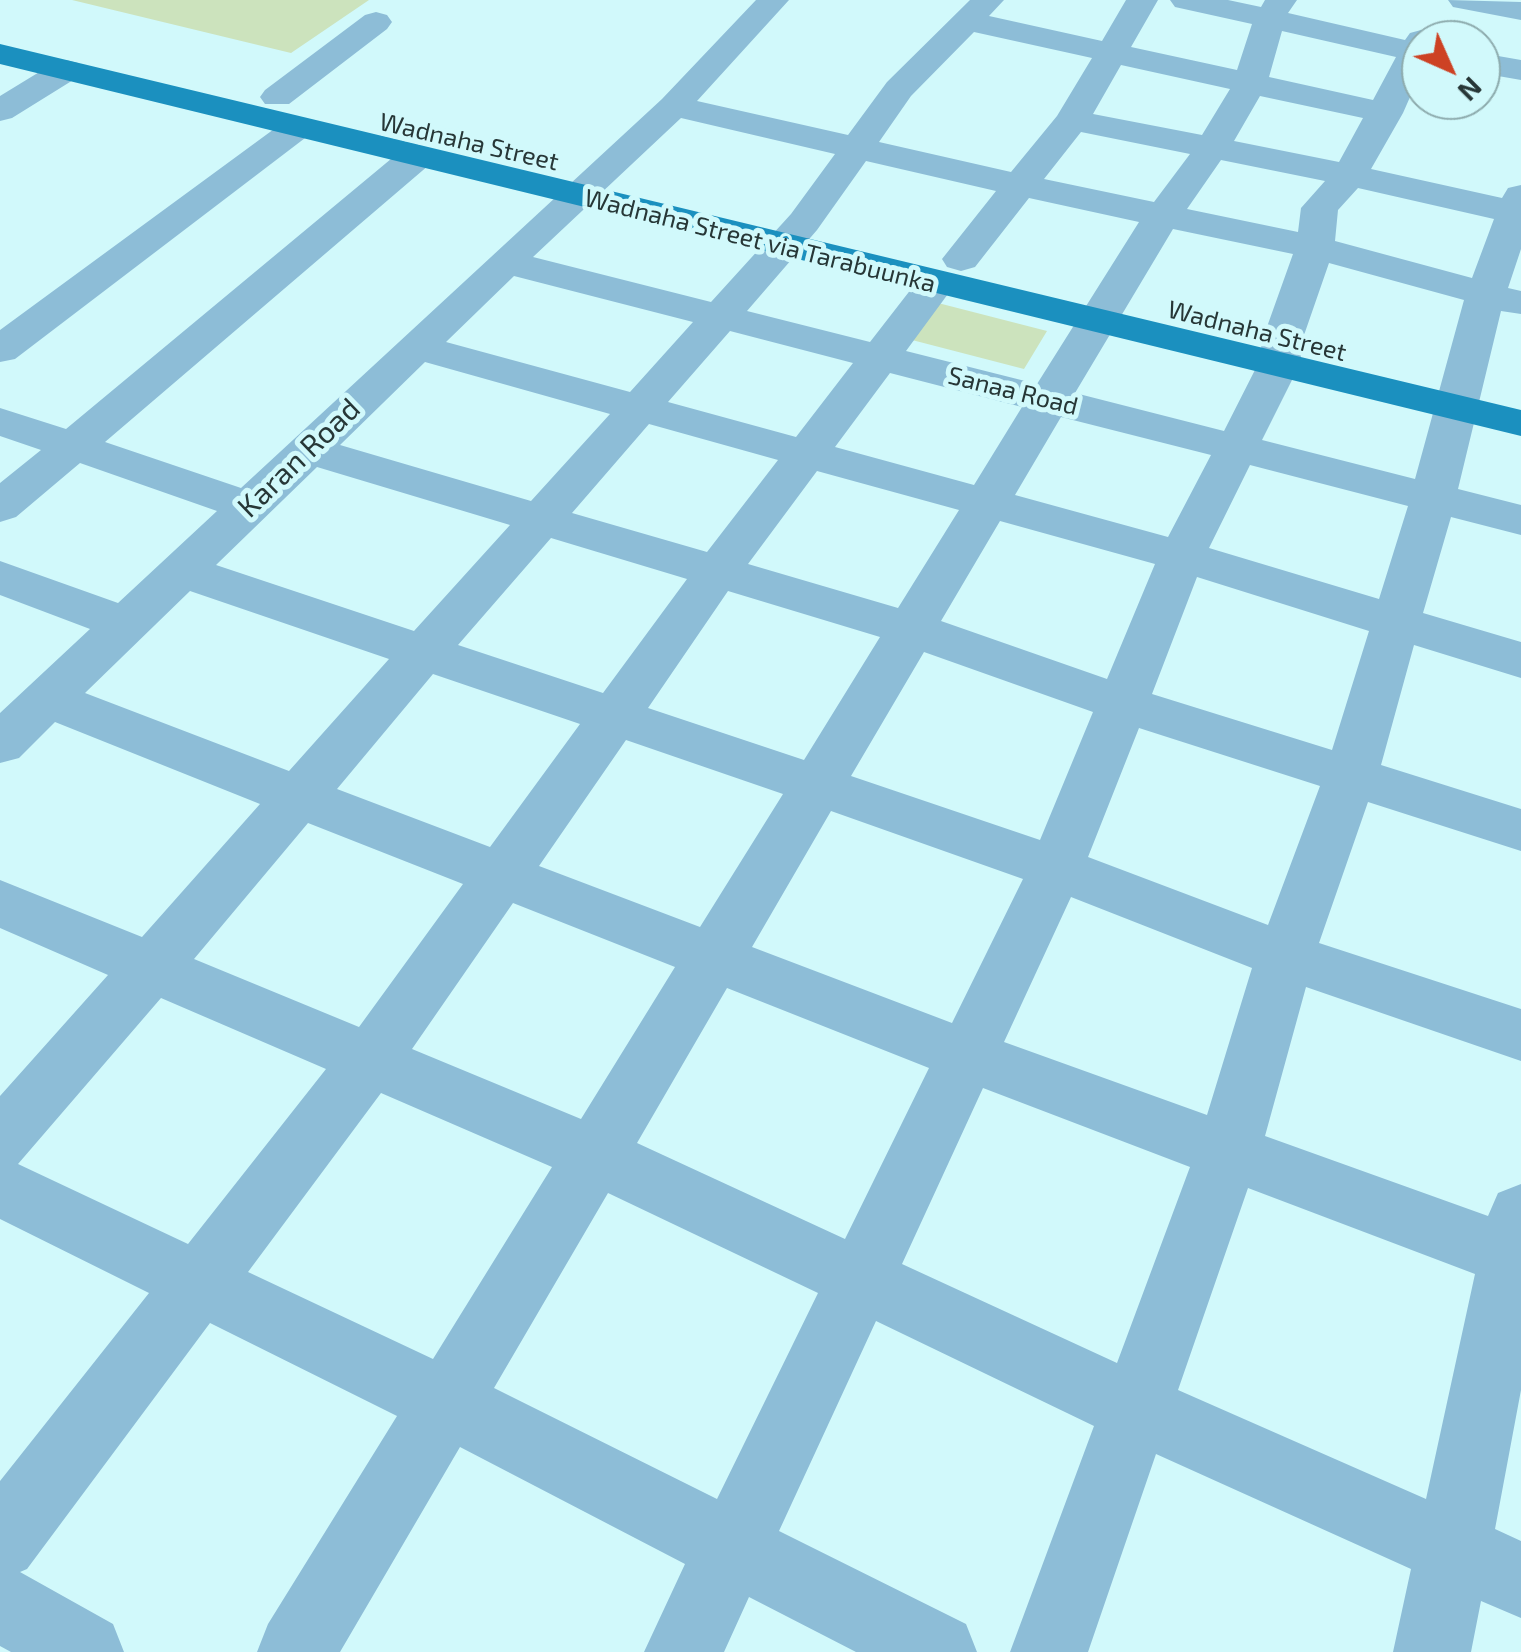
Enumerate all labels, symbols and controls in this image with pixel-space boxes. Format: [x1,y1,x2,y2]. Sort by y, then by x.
north arrow [1401,20,1501,120]
text: N [1452,71,1490,109]
street label: Wadnaha Street [376,107,562,177]
street label: Wadnaha Street via Tarabuunka [581,183,939,299]
street label: Wadnaha Street [1165,294,1349,368]
street label: Sanaa Road [945,360,1081,422]
street label: Karan Road [230,391,368,525]

